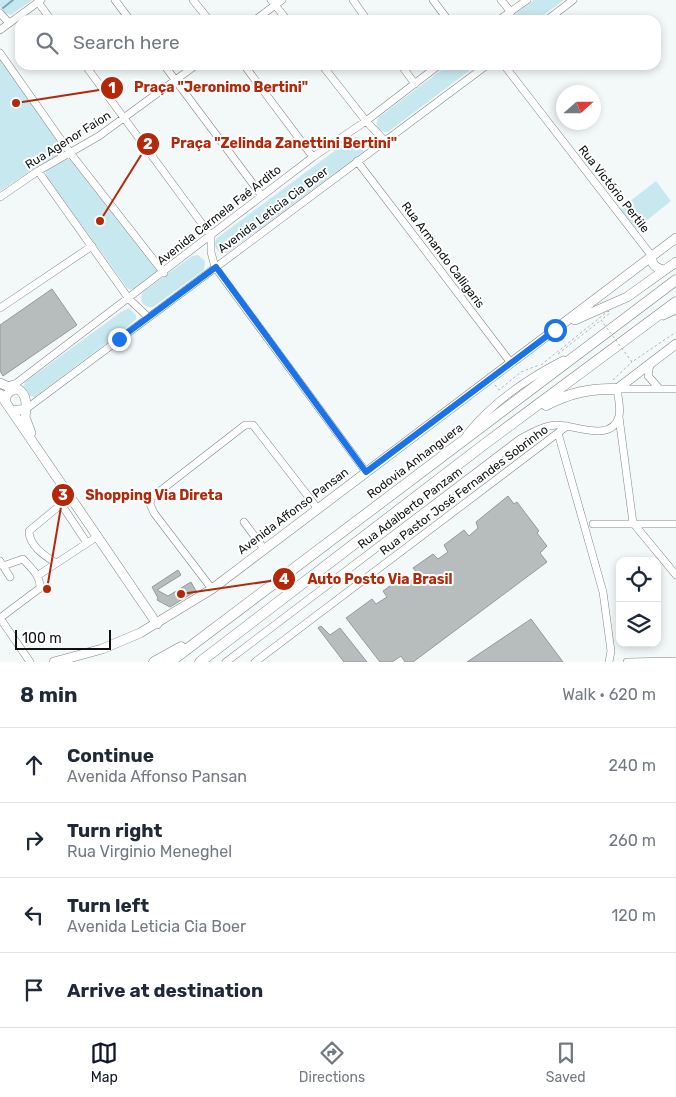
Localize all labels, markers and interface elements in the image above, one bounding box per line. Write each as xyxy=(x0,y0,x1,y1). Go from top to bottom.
search box xyxy=(15,15,661,70)
icon: search xyxy=(33,29,61,57)
text: Search here xyxy=(73,31,180,54)
callout: Praça "Jeronimo Bertini" xyxy=(99,73,318,102)
text: 1 xyxy=(108,79,116,97)
text: Praça "Jeronimo Bertini" xyxy=(134,79,308,96)
north arrow xyxy=(556,85,601,130)
street label: Rua Agenor Faion xyxy=(23,108,113,172)
callout: Praça "Zelinda Zanettini Bertini" xyxy=(135,129,407,158)
text: 2 xyxy=(143,135,153,153)
text: Praça "Zelinda Zanettini Bertini" xyxy=(171,135,397,152)
street label: Rua Victório Pertile xyxy=(576,143,653,236)
street label: Avenida Carmela Faé Ardito xyxy=(154,162,284,268)
street label: Avenida Leticia Cia Boer xyxy=(215,164,331,256)
street label: Rua Armando Calligaris xyxy=(399,199,487,311)
route start xyxy=(544,319,567,342)
route end xyxy=(108,328,131,351)
street label: Rodovia Anhanguera xyxy=(364,421,466,501)
street label: Rua Pastor José Fernandes Sobrinho xyxy=(377,422,551,558)
street label: Rua Adalberto Panzam xyxy=(355,464,465,552)
street label: Avenida Affonso Pansan xyxy=(235,465,351,557)
callout: Shopping Via Direta xyxy=(50,480,233,509)
text: 3 xyxy=(58,486,68,504)
text: Shopping Via Direta xyxy=(85,487,223,504)
map controls xyxy=(616,557,661,647)
button: locate xyxy=(616,557,661,602)
callout: Auto Posto Via Brasil xyxy=(272,564,463,593)
text: 4 xyxy=(279,570,289,588)
text: Auto Posto Via Brasil xyxy=(307,571,453,588)
button: layers xyxy=(616,602,661,647)
scale bar xyxy=(15,627,111,650)
text: 100 m xyxy=(22,630,62,647)
text: 8 min xyxy=(20,682,77,707)
text: Walk · 620 m xyxy=(562,685,656,704)
text: Continue xyxy=(67,744,154,767)
icon: ahead xyxy=(20,751,48,779)
text: 240 m xyxy=(609,756,656,775)
text: Avenida Affonso Pansan xyxy=(67,767,247,786)
text: Turn right xyxy=(67,819,162,842)
icon: right xyxy=(20,826,48,854)
text: 260 m xyxy=(609,831,656,850)
text: Rua Virginio Meneghel xyxy=(67,842,232,861)
text: Turn left xyxy=(67,894,149,917)
icon: left xyxy=(20,901,48,929)
text: 120 m xyxy=(611,906,656,925)
text: Avenida Leticia Cia Boer xyxy=(67,917,246,936)
icon: arrive xyxy=(20,976,48,1004)
text: Arrive at destination xyxy=(67,979,263,1002)
tab: Map xyxy=(90,1039,118,1086)
tab: Directions xyxy=(299,1039,365,1086)
tab: Saved xyxy=(546,1039,586,1086)

